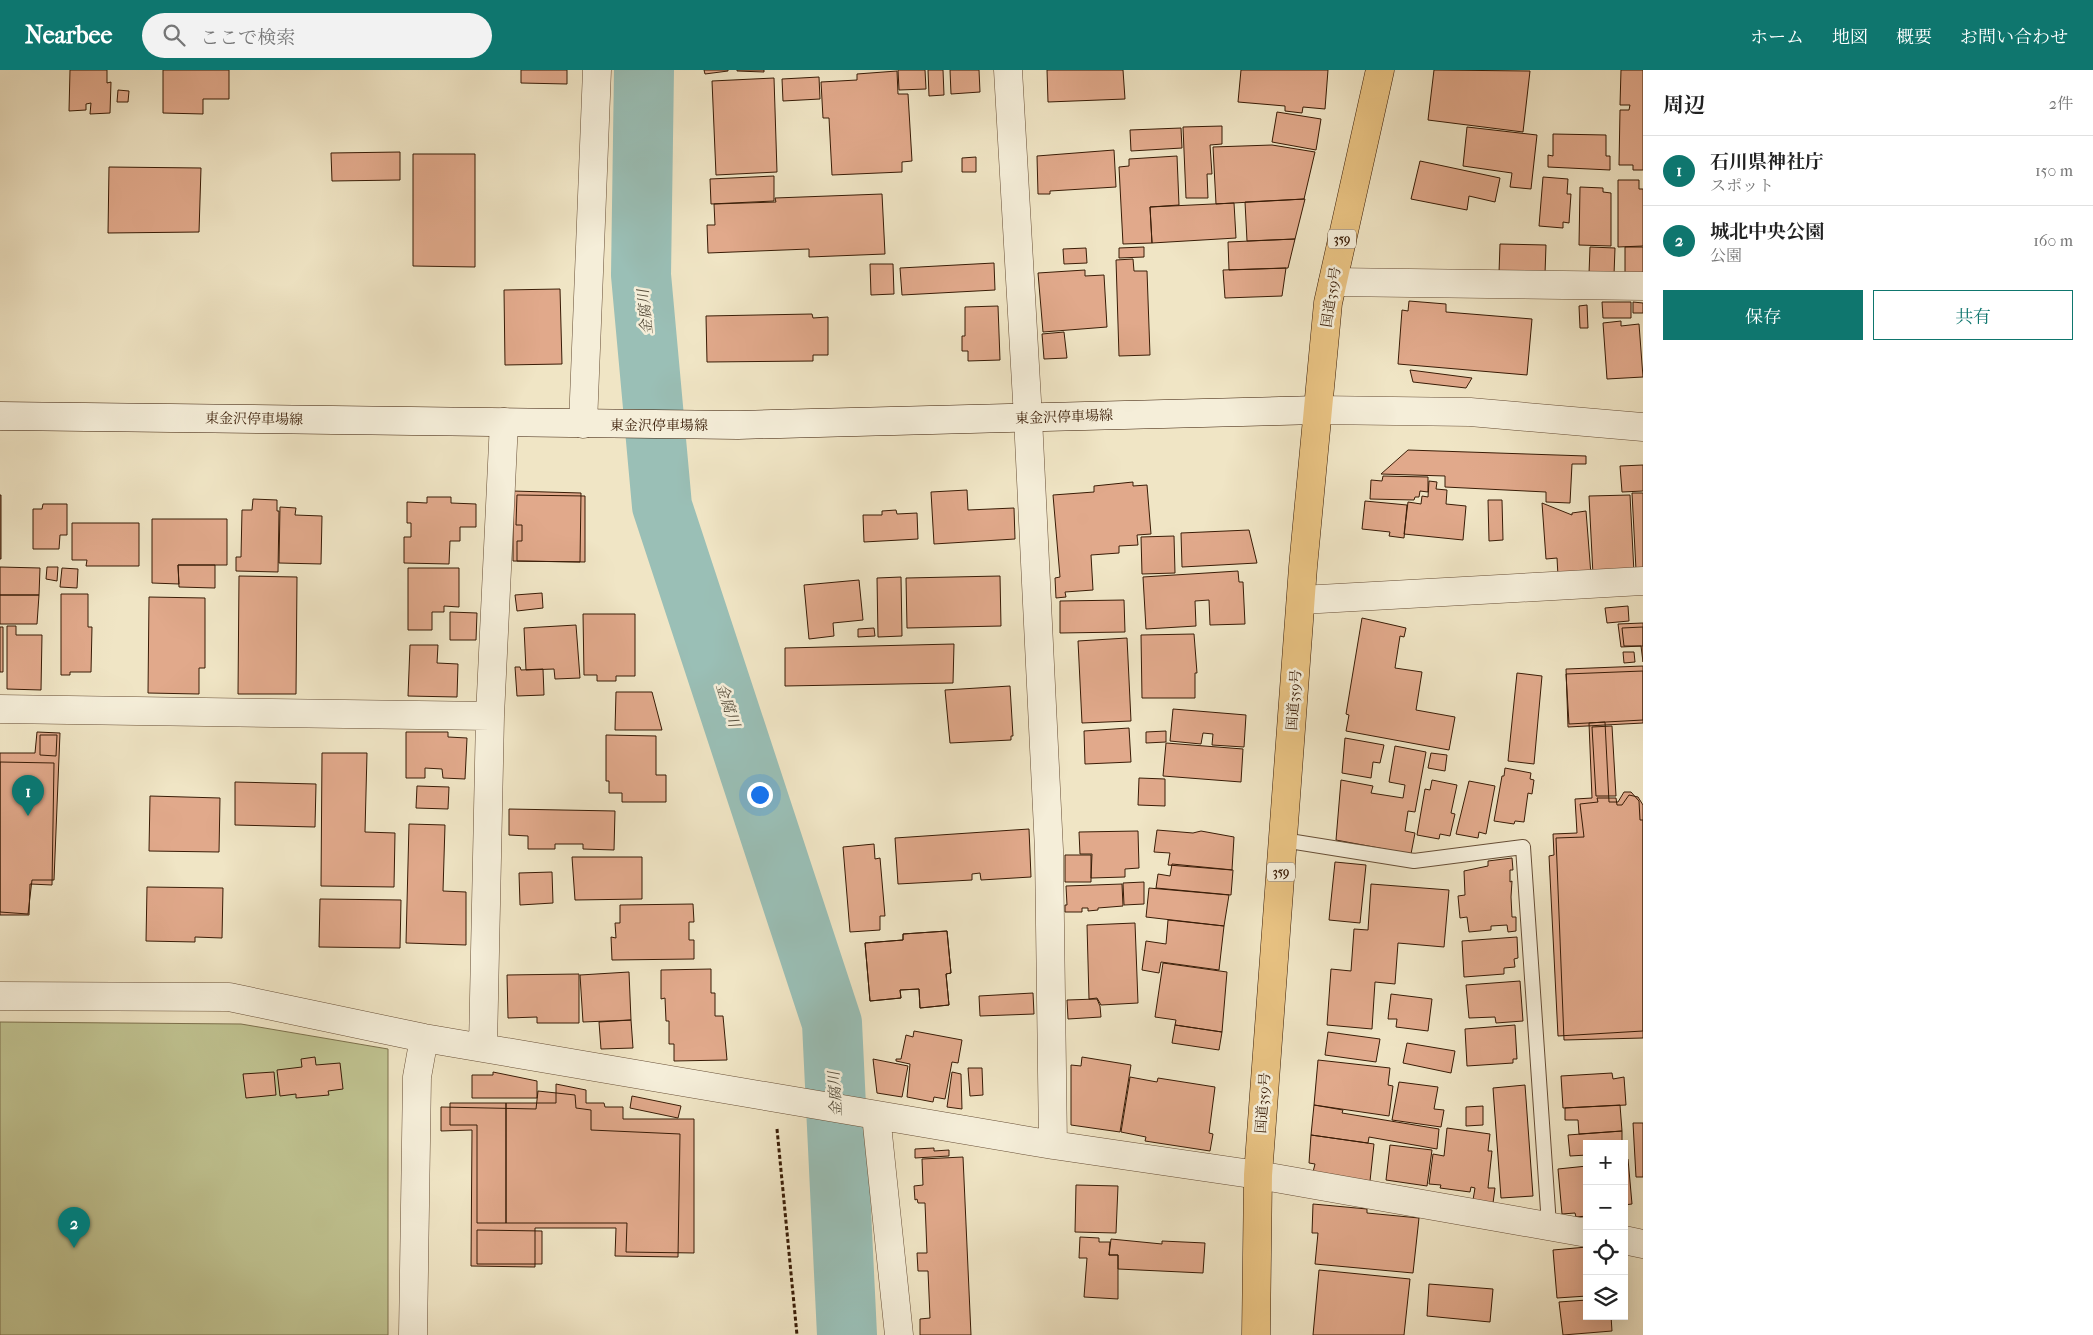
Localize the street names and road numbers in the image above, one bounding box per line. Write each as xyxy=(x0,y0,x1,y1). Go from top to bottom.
road number: 359 xyxy=(1328,230,1356,248)
street label: 国道359号 xyxy=(1318,265,1344,329)
street label: 東金沢停車場線 xyxy=(1015,407,1113,427)
street label: 東金沢停車場線 xyxy=(205,410,303,428)
street label: 東金沢停車場線 xyxy=(610,417,708,434)
street label: 国道359号 xyxy=(1283,669,1305,731)
road number: 359 xyxy=(1267,862,1295,882)
street label: 国道359号 xyxy=(1252,1072,1274,1134)

